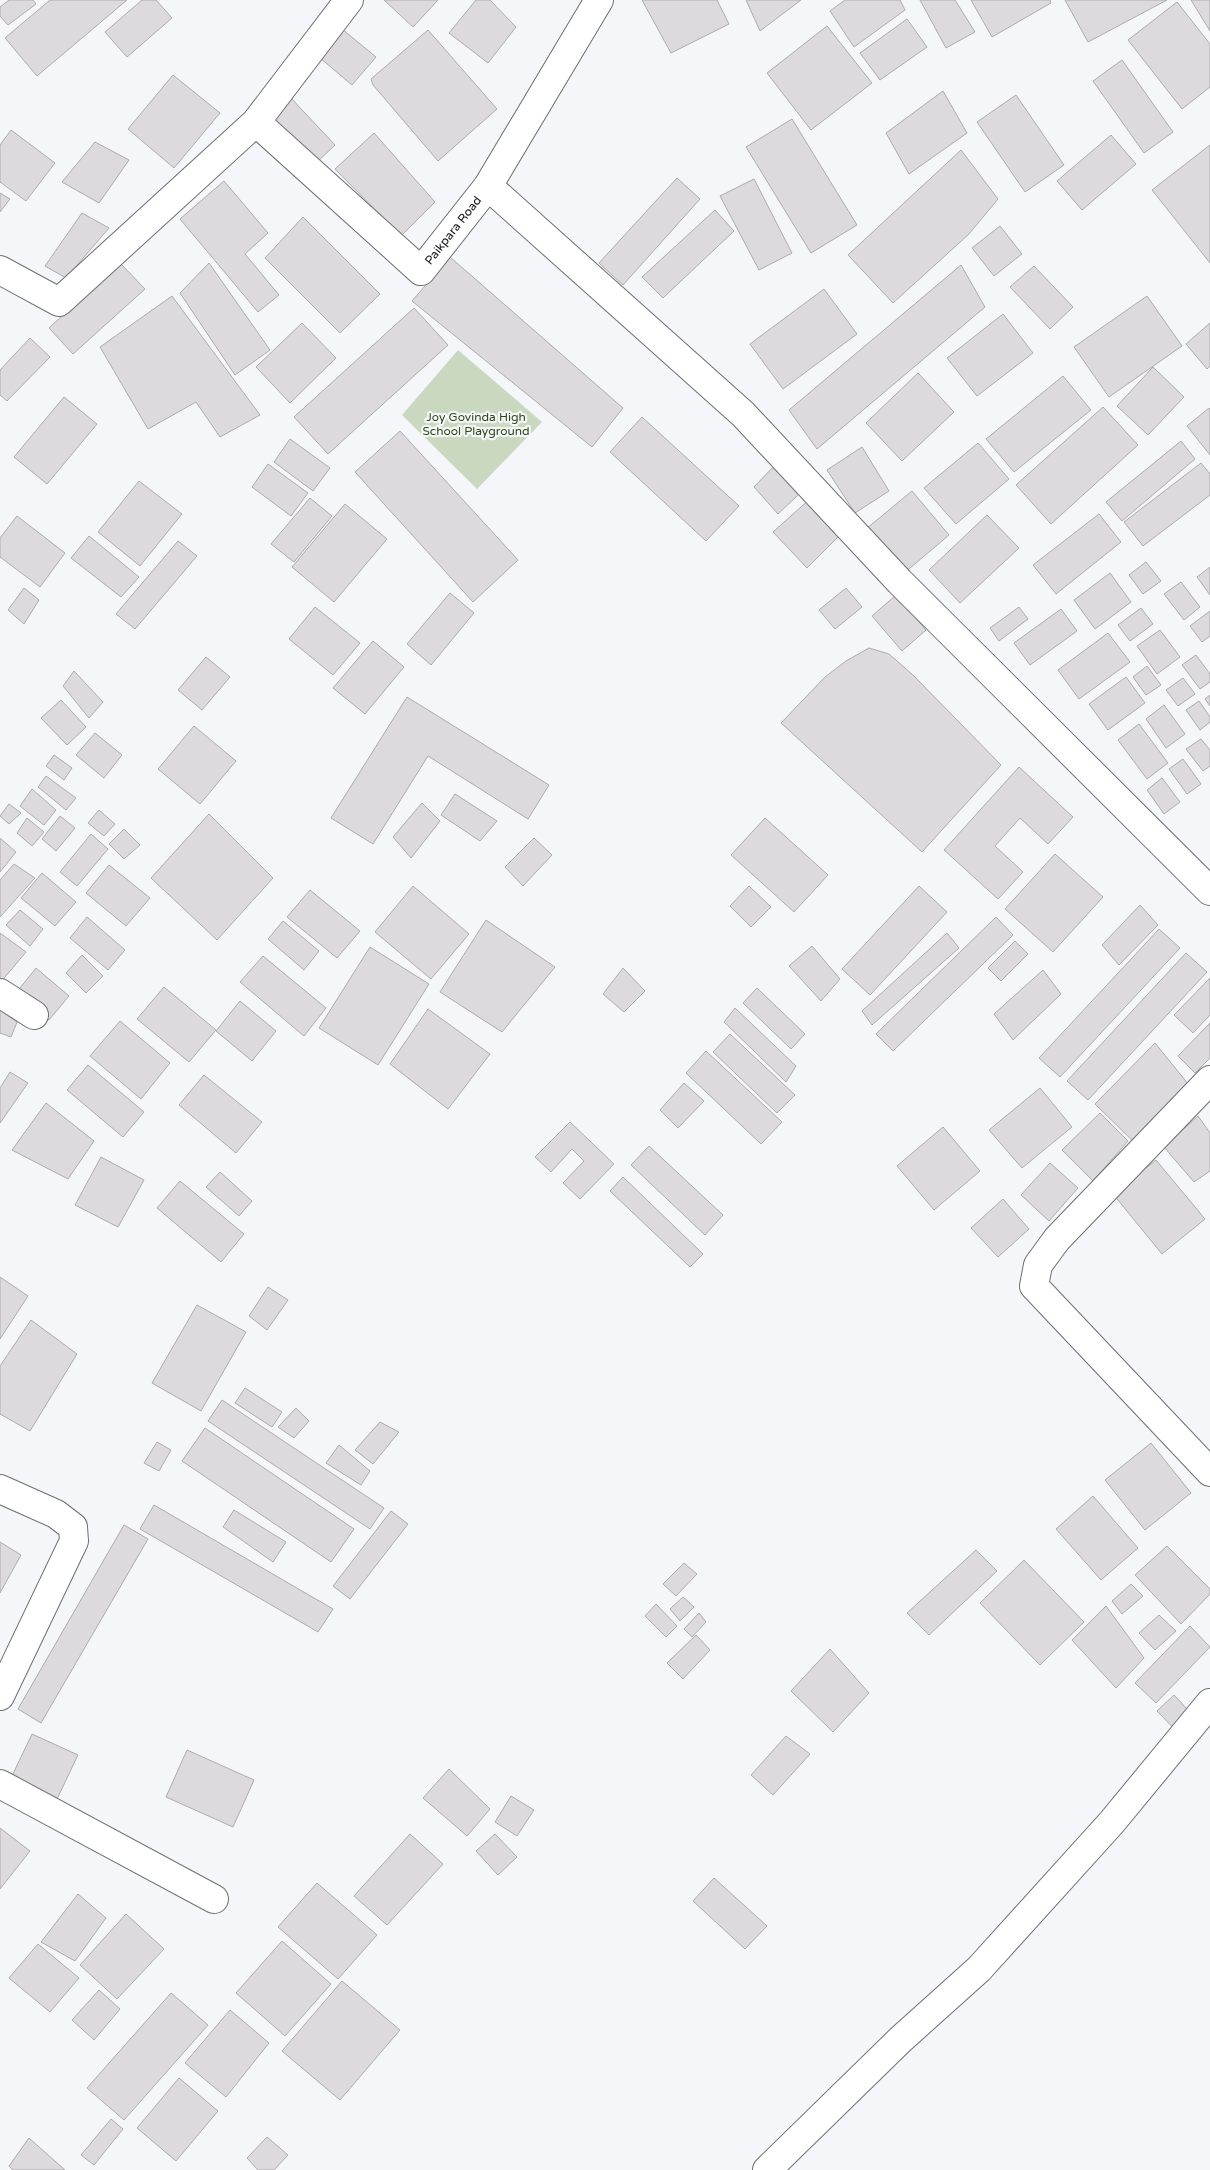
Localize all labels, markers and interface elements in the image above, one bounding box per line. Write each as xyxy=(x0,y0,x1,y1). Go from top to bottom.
street label: Paikpara Road xyxy=(422,193,484,267)
park label: Joy Govinda High School Playground xyxy=(422,410,530,438)

